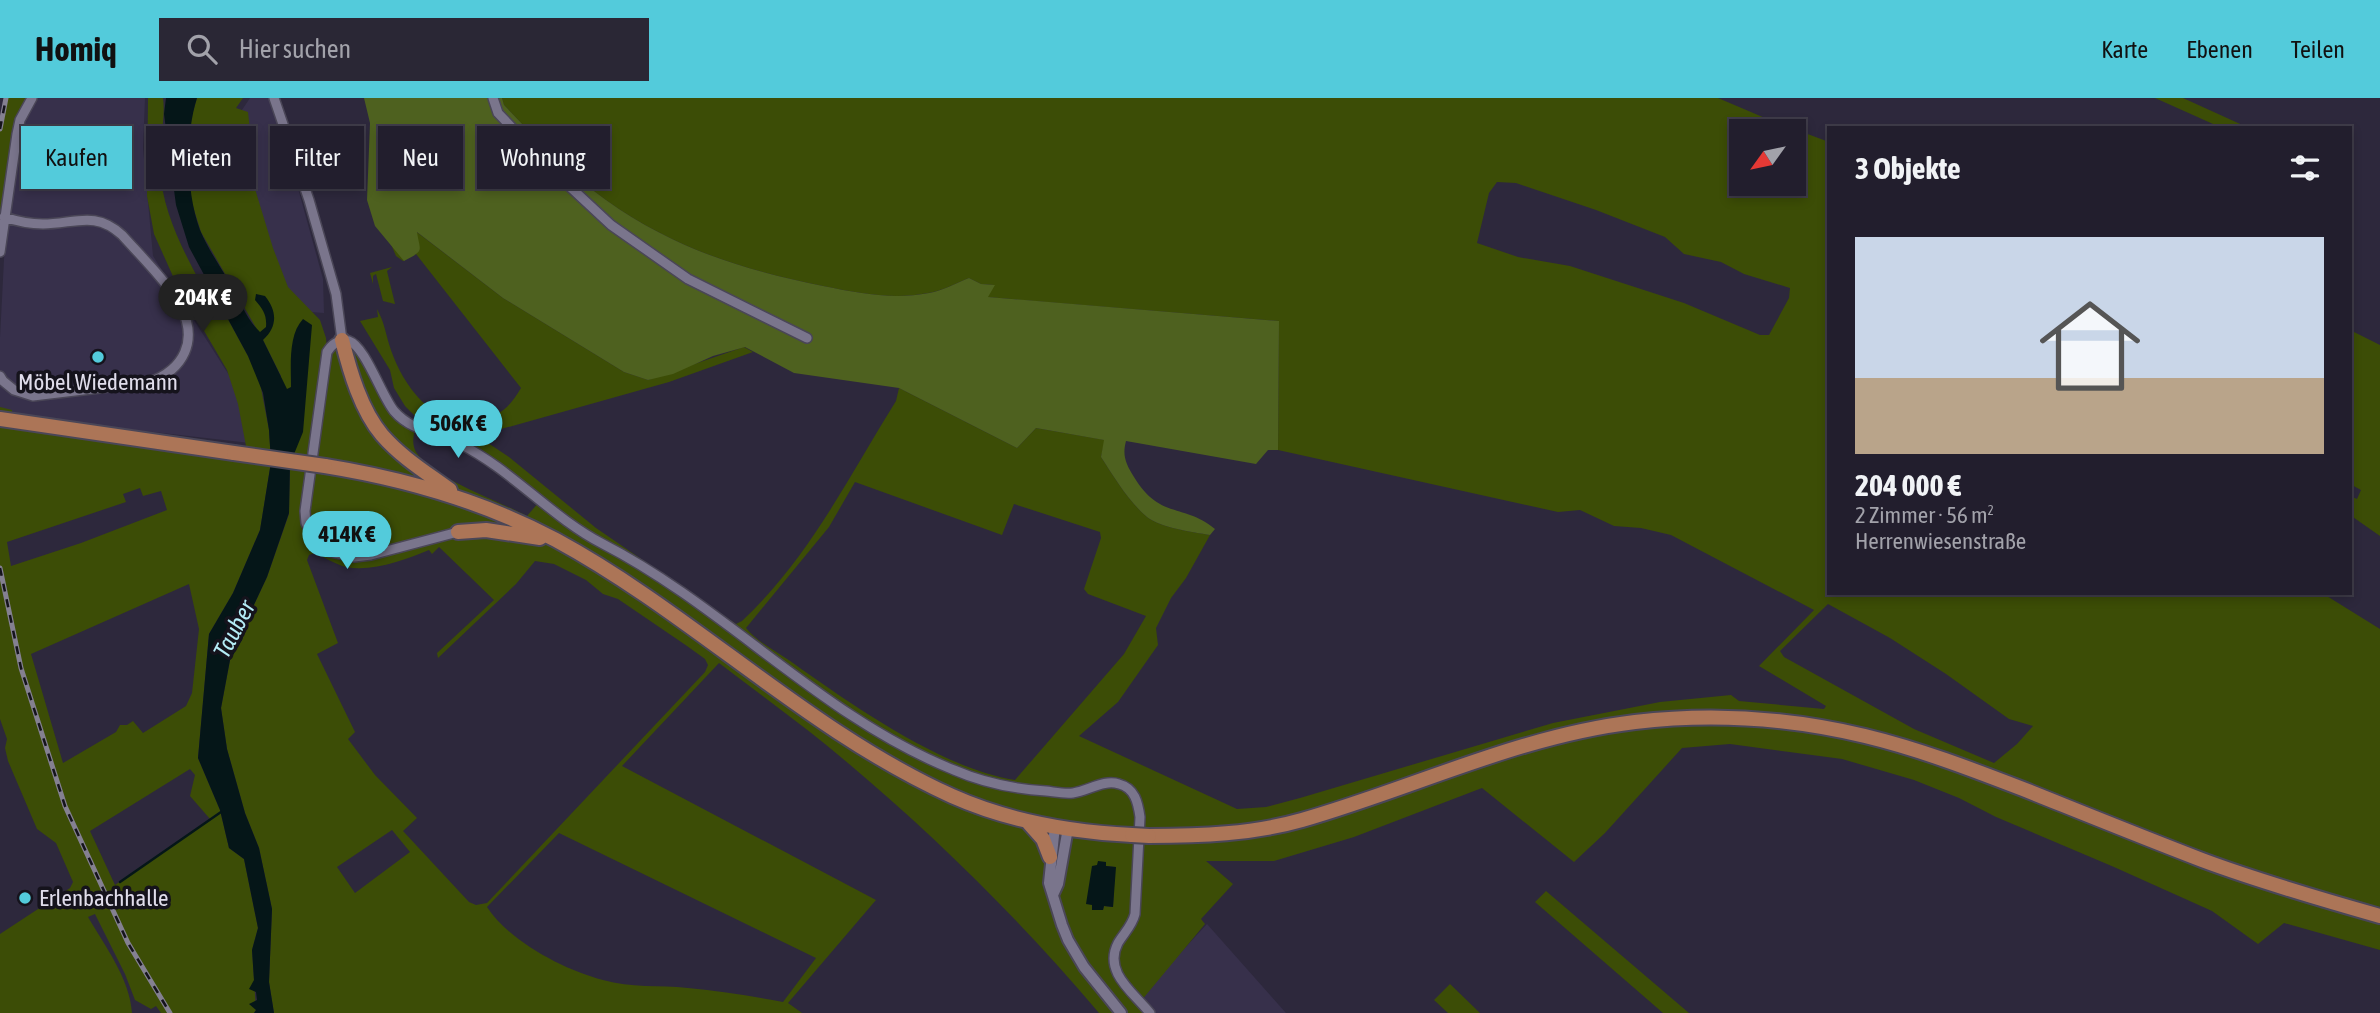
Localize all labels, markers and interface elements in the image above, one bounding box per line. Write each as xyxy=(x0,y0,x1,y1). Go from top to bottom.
search box xyxy=(159,18,649,81)
text: Homiq xyxy=(35,30,117,68)
icon: search xyxy=(183,30,221,68)
text: Hier suchen xyxy=(239,34,351,64)
text: Karte xyxy=(2101,36,2148,63)
text: Ebenen xyxy=(2186,36,2253,63)
text: Teilen xyxy=(2291,36,2345,63)
north arrow xyxy=(1729,119,1806,196)
map controls xyxy=(1729,119,1806,196)
chip: Kaufen xyxy=(21,126,132,189)
chip: Mieten xyxy=(146,126,256,189)
chip: Filter xyxy=(270,126,364,189)
chip: Neu xyxy=(378,126,463,189)
chip: Wohnung xyxy=(477,126,610,189)
icon: filters xyxy=(2286,149,2324,187)
text: 3 Objekte xyxy=(1855,151,1961,185)
pin: 204K € xyxy=(146,274,260,334)
icon: home xyxy=(2027,283,2153,409)
text: 204K € xyxy=(174,284,232,310)
marker: Möbel Wiedemann xyxy=(90,349,106,365)
place label: Möbel Wiedemann xyxy=(18,369,178,395)
pin: 506K € xyxy=(401,400,515,460)
text: 506K € xyxy=(429,410,487,436)
text: 204 000 € xyxy=(1855,468,1961,502)
text: 2 Zimmer · 56 m² xyxy=(1855,502,1994,528)
pin: 414K € xyxy=(290,512,404,571)
text: 414K € xyxy=(318,521,376,547)
text: Herrenwiesenstraße xyxy=(1855,528,2026,554)
water label: Tauber xyxy=(208,595,261,662)
place label: Erlenbachhalle xyxy=(39,885,169,911)
marker: Erlenbachhalle xyxy=(17,890,33,906)

